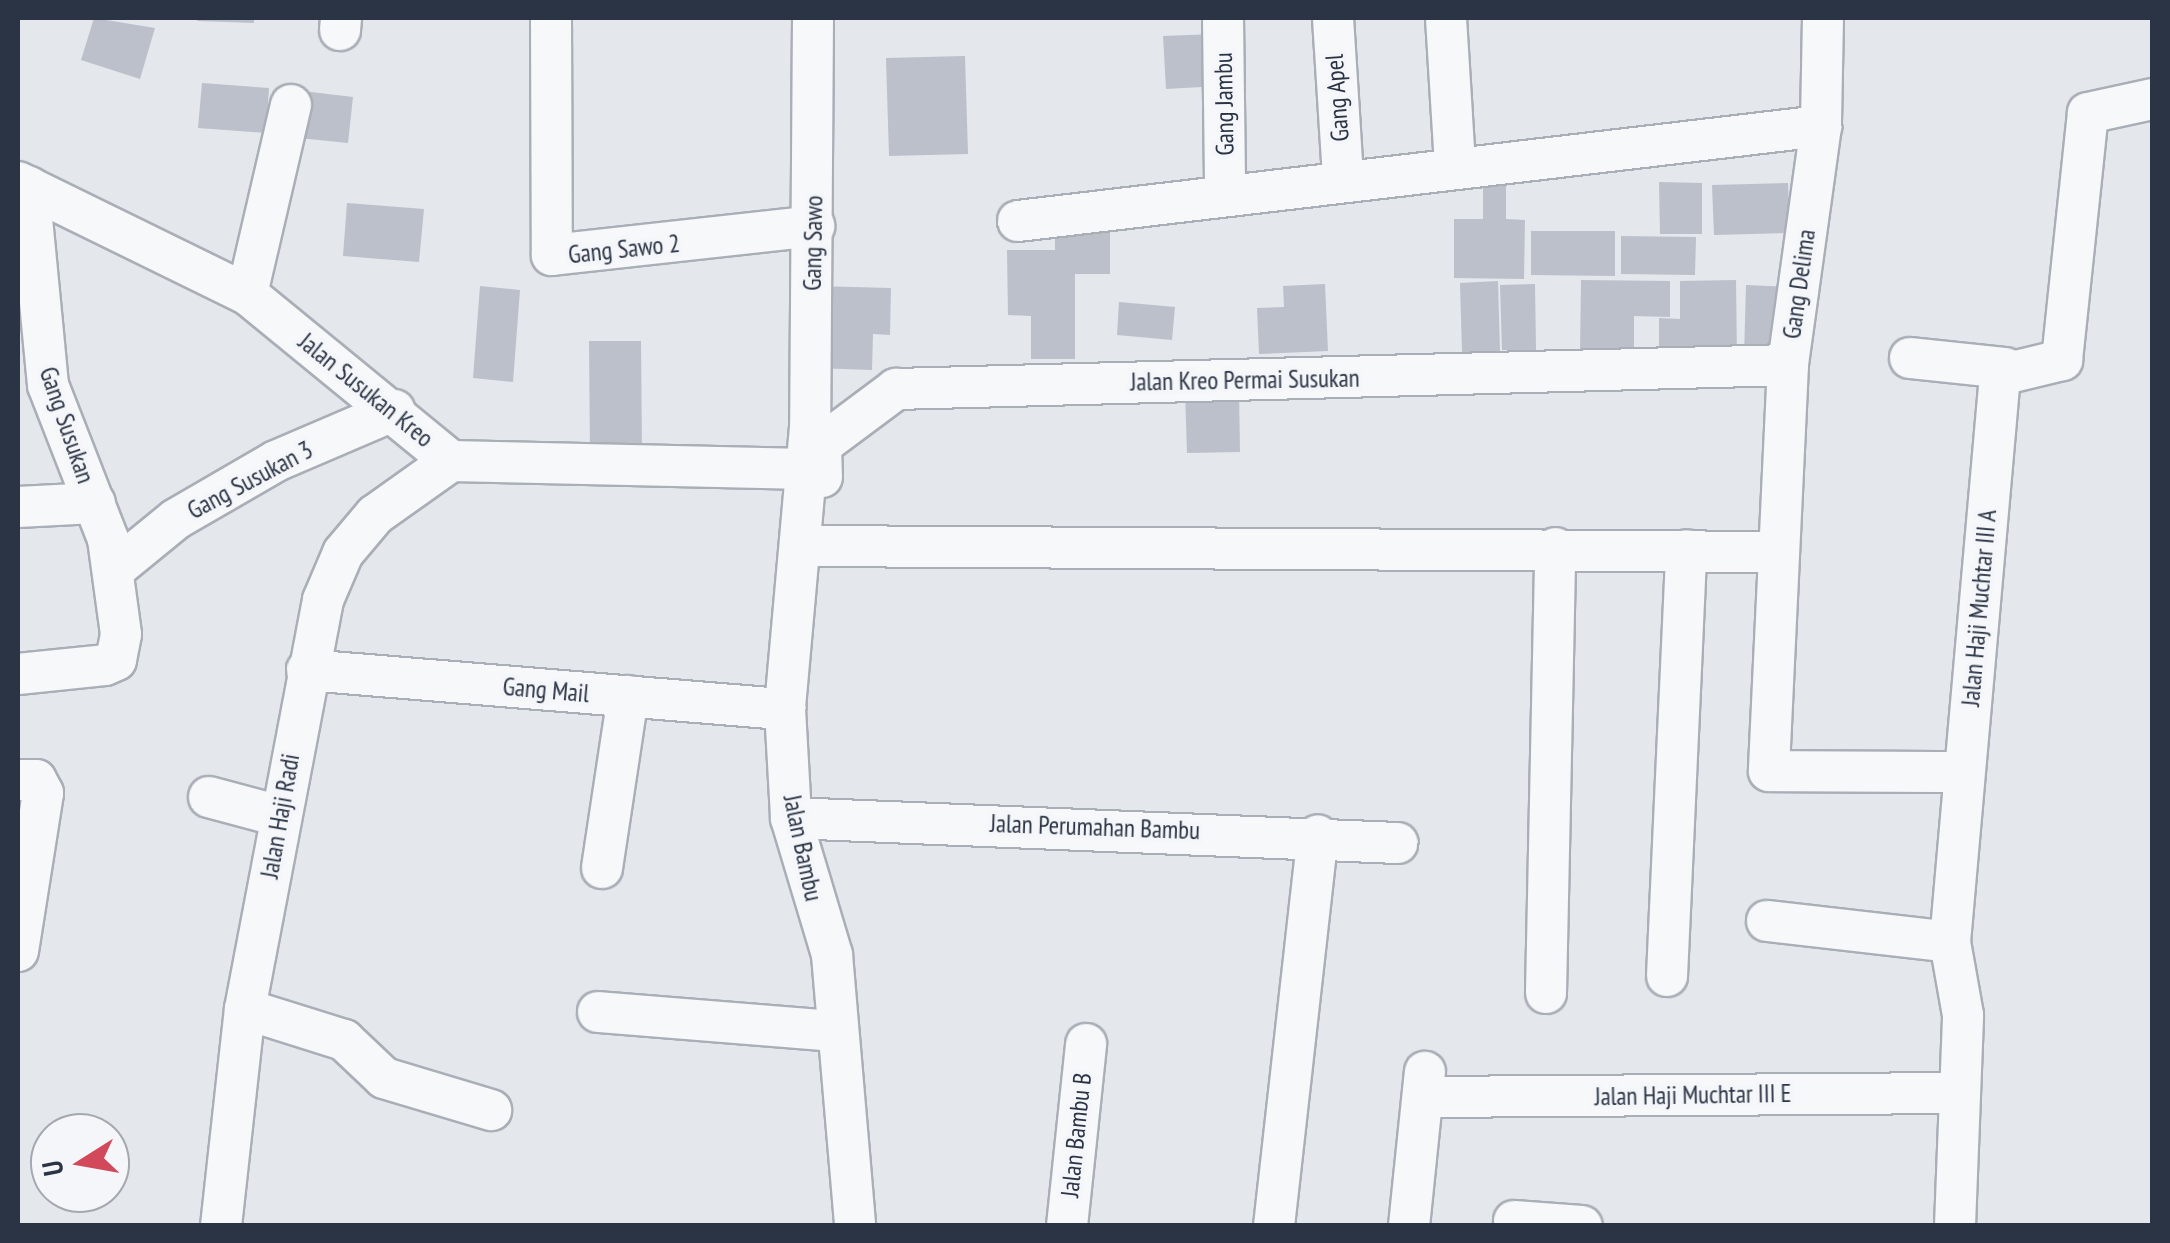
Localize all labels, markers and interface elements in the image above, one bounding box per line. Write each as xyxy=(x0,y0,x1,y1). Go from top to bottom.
street label: Gang Jambu xyxy=(1208,52,1240,156)
street label: Gang Apel xyxy=(1319,53,1355,143)
street label: Gang Sawo xyxy=(797,195,829,291)
street label: Gang Delima xyxy=(1776,227,1822,341)
street label: Gang Sawo 2 xyxy=(567,228,681,270)
street label: Jalan Susukan Kreo xyxy=(293,327,439,453)
street label: Gang Susukan xyxy=(33,363,101,487)
street label: Jalan Kreo Permai Susukan xyxy=(1130,363,1360,397)
street label: Gang Susukan 3 xyxy=(182,434,318,526)
street label: Jalan Haji Muchtar III A xyxy=(1955,508,2003,708)
street label: Gang Mail xyxy=(502,671,590,709)
street label: Jalan Haji Radi xyxy=(254,751,306,881)
street label: Jalan Bambu xyxy=(777,792,829,904)
street label: Jalan Perumahan Bambu xyxy=(990,808,1200,846)
street label: Jalan Bambu B xyxy=(1055,1071,1097,1199)
street label: Jalan Haji Muchtar III E xyxy=(1594,1078,1792,1112)
north arrow xyxy=(30,1113,130,1213)
text: U xyxy=(32,1158,72,1179)

